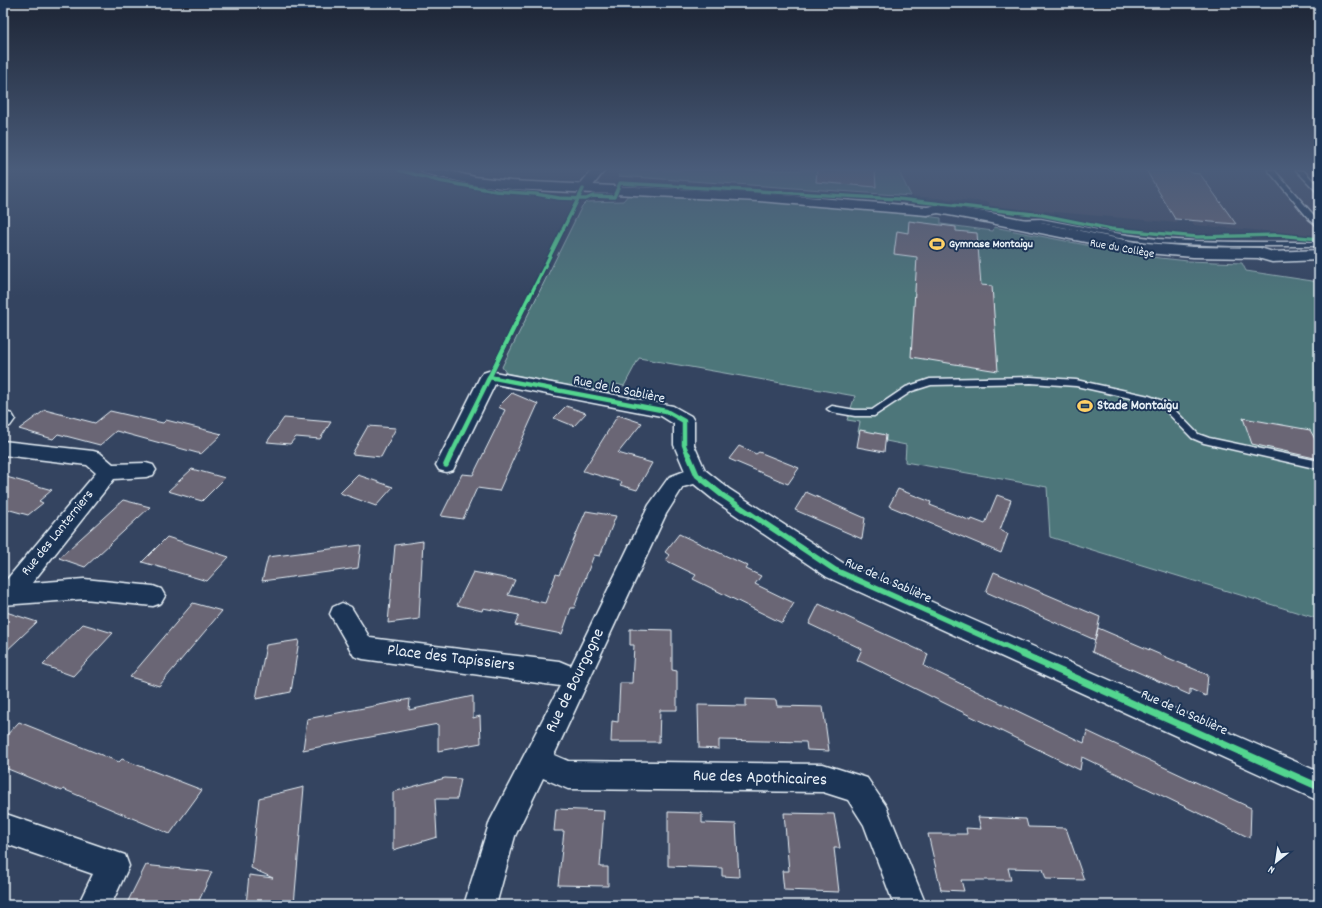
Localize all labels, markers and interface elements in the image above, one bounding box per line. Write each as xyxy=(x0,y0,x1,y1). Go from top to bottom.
sports icon: Gymnase Montaigu xyxy=(928,235,946,253)
street label: Rue du Collège xyxy=(1088,235,1156,263)
place label: Gymnase Montaigu xyxy=(949,236,1033,253)
street label: Rue de la Sablière xyxy=(571,371,667,409)
place label: Stade Montaigu xyxy=(1097,396,1178,416)
sports icon: Stade Montaigu xyxy=(1076,397,1094,415)
street label: Rue des Lanterniers xyxy=(17,486,99,580)
street label: Rue de la Sablière xyxy=(841,553,935,609)
street label: Rue de Bourgogne xyxy=(540,625,612,737)
street label: Place des Tapissiers xyxy=(386,639,516,679)
street label: Rue de la Sablière xyxy=(1137,685,1231,741)
street label: Rue des Apothicaires xyxy=(693,765,827,793)
north arrow xyxy=(1256,842,1296,882)
text: N xyxy=(1265,860,1278,877)

